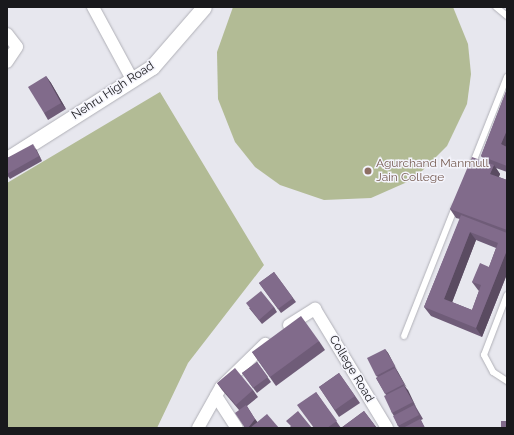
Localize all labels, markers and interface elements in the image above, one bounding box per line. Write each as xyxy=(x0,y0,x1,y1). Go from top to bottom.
street label: Nehru High Road xyxy=(69,59,157,123)
place label: Agurchand Manmull Jain College xyxy=(376,157,489,185)
marker: Agurchand Manmull Jain College xyxy=(363,166,373,176)
street label: College Road xyxy=(325,333,377,405)

